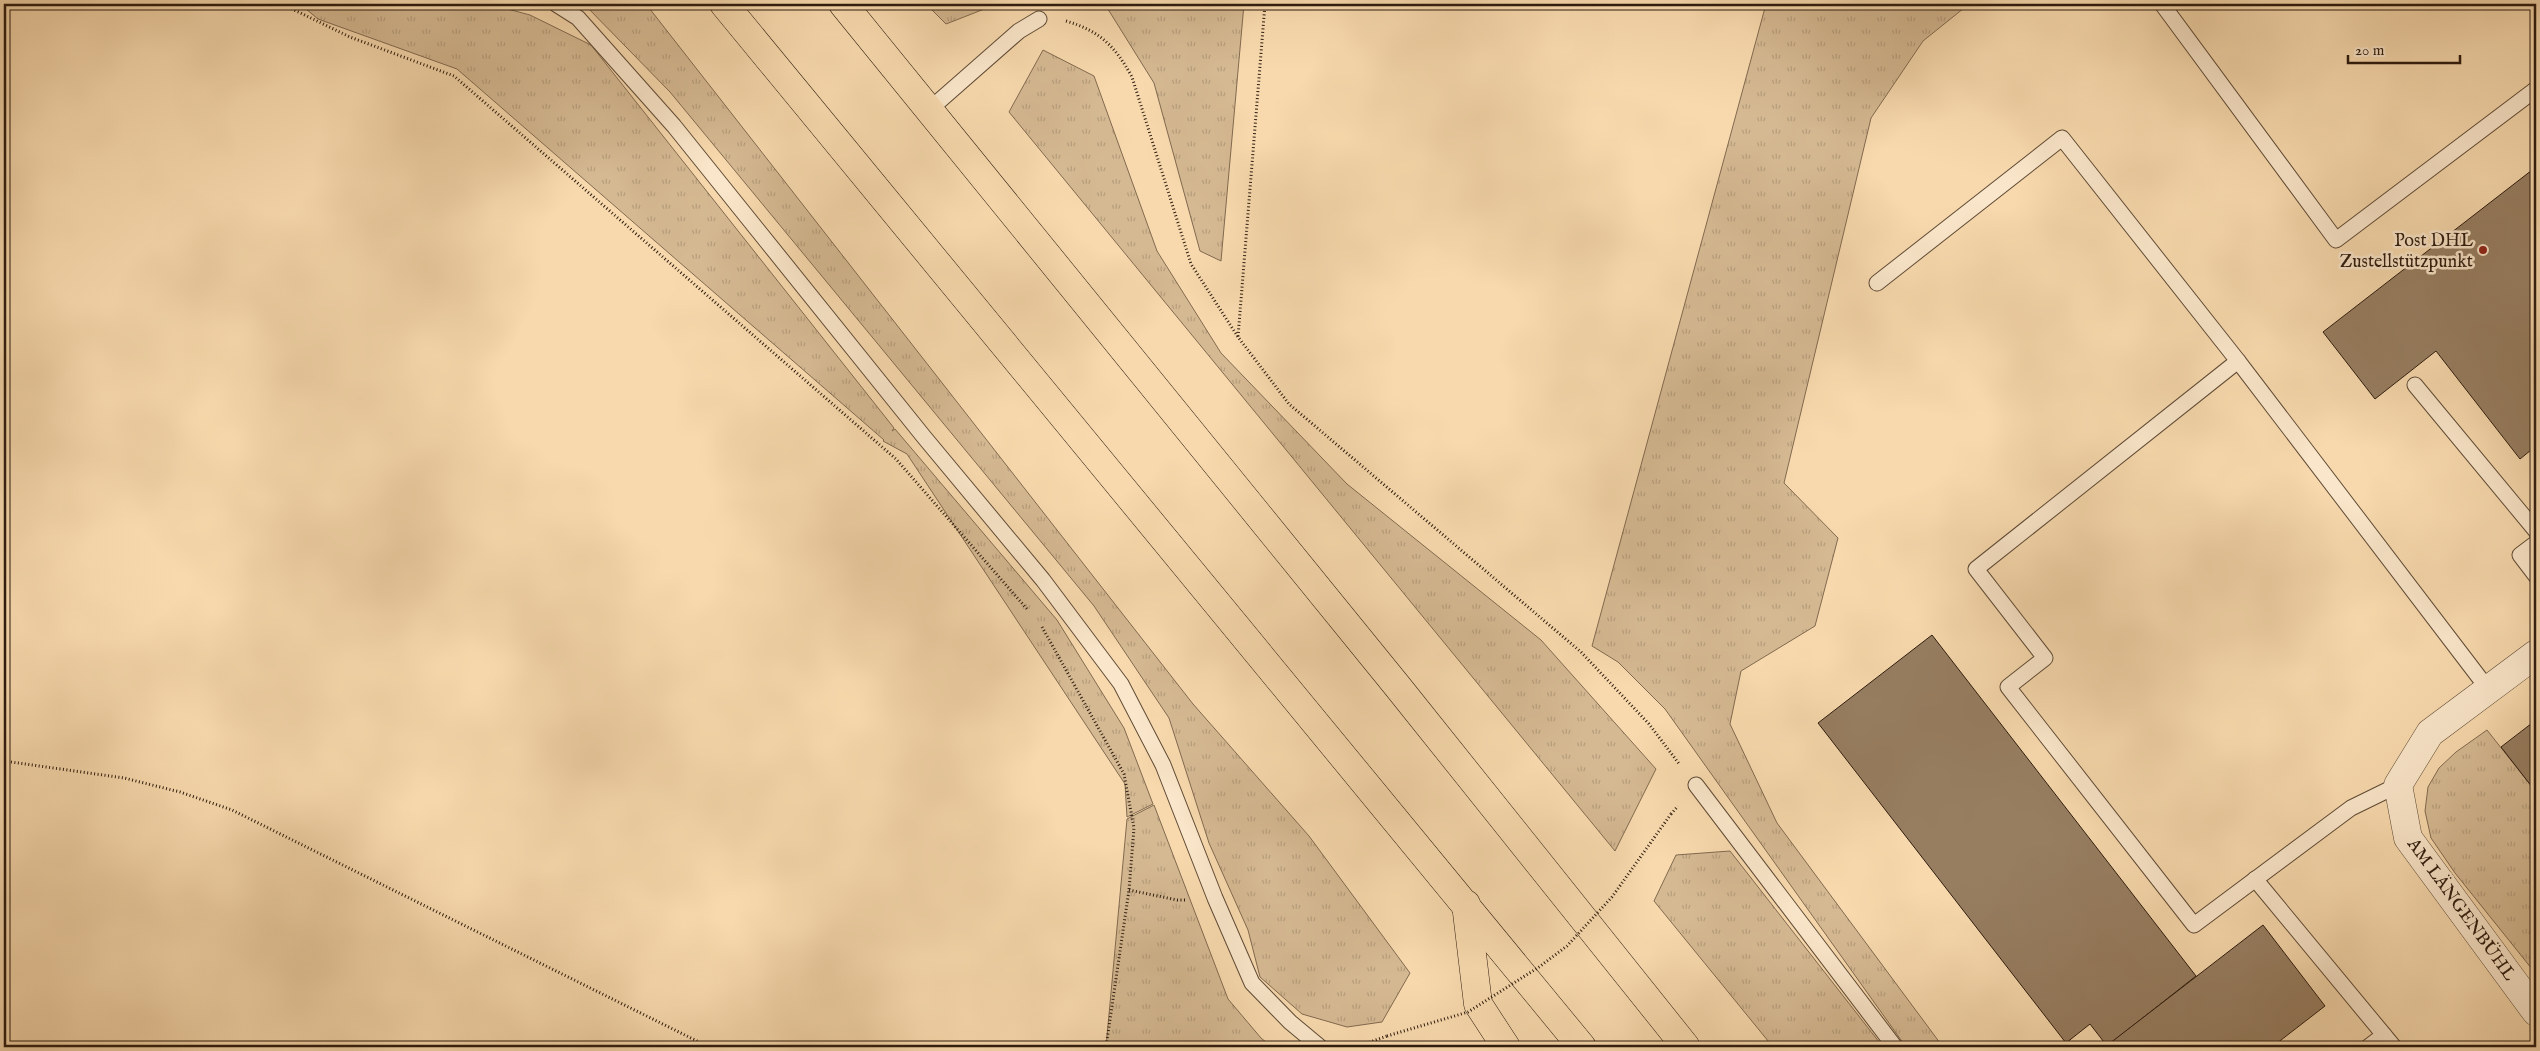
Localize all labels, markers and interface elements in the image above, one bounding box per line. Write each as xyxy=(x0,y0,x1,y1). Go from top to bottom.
scale bar xyxy=(2348,32,2460,64)
text: 20 m xyxy=(2355,41,2385,60)
place label: Post DHL Zustellstützpunkt xyxy=(2340,230,2473,274)
marker: Post DHL Zustellstützpunkt xyxy=(2477,244,2489,256)
street label: AM LÄNGENBÜHL xyxy=(2401,833,2521,986)

